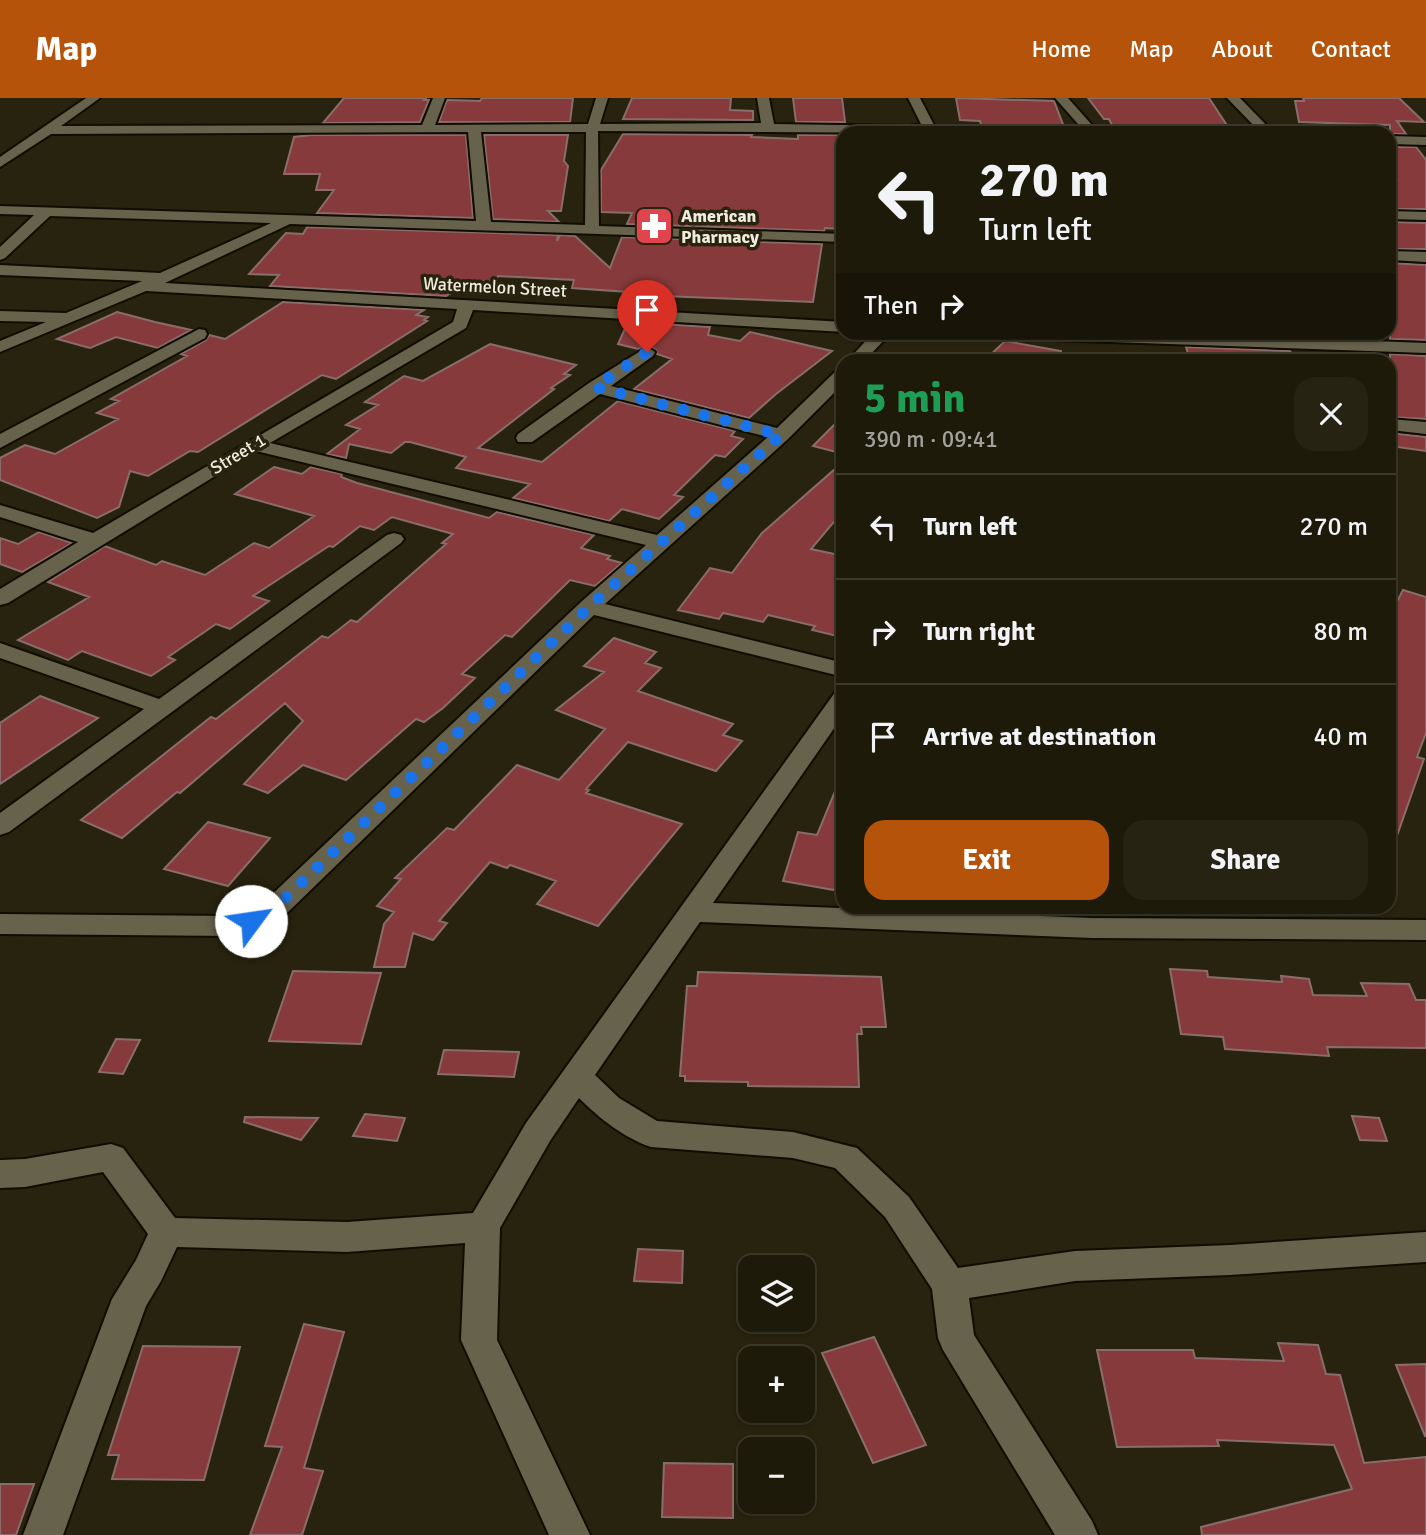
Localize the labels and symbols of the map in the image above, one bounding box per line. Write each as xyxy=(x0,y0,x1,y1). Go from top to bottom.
pharmacy icon: American Pharmacy xyxy=(633,205,675,247)
place label: American Pharmacy xyxy=(681,205,759,248)
street label: Watermelon Street xyxy=(423,272,567,302)
pin xyxy=(617,280,677,352)
street label: Street 1 xyxy=(206,429,270,479)
position arrow xyxy=(214,884,288,958)

